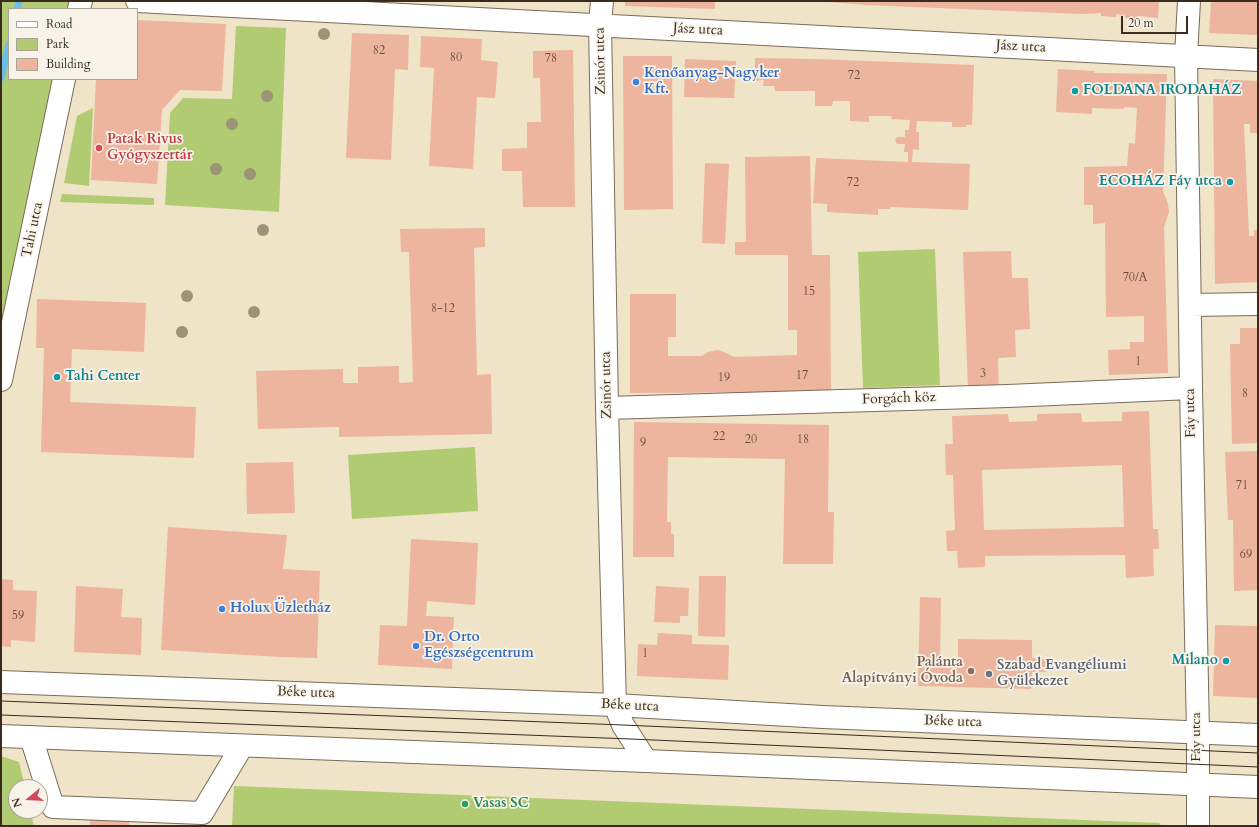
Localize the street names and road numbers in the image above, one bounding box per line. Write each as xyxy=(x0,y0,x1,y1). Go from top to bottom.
street label: Jász utca xyxy=(673,20,723,40)
street label: Zsinór utca xyxy=(592,27,610,95)
street label: Jász utca xyxy=(996,37,1046,57)
street label: Tahi utca xyxy=(19,201,47,259)
street label: Zsinór utca xyxy=(598,351,616,419)
street label: Fáy utca xyxy=(1182,388,1200,438)
street label: Forgách köz xyxy=(862,389,936,409)
street label: Béke utca xyxy=(277,684,335,702)
street label: Béke utca xyxy=(601,696,659,716)
street label: Fáy utca xyxy=(1189,712,1205,762)
street label: Béke utca xyxy=(924,713,982,731)

